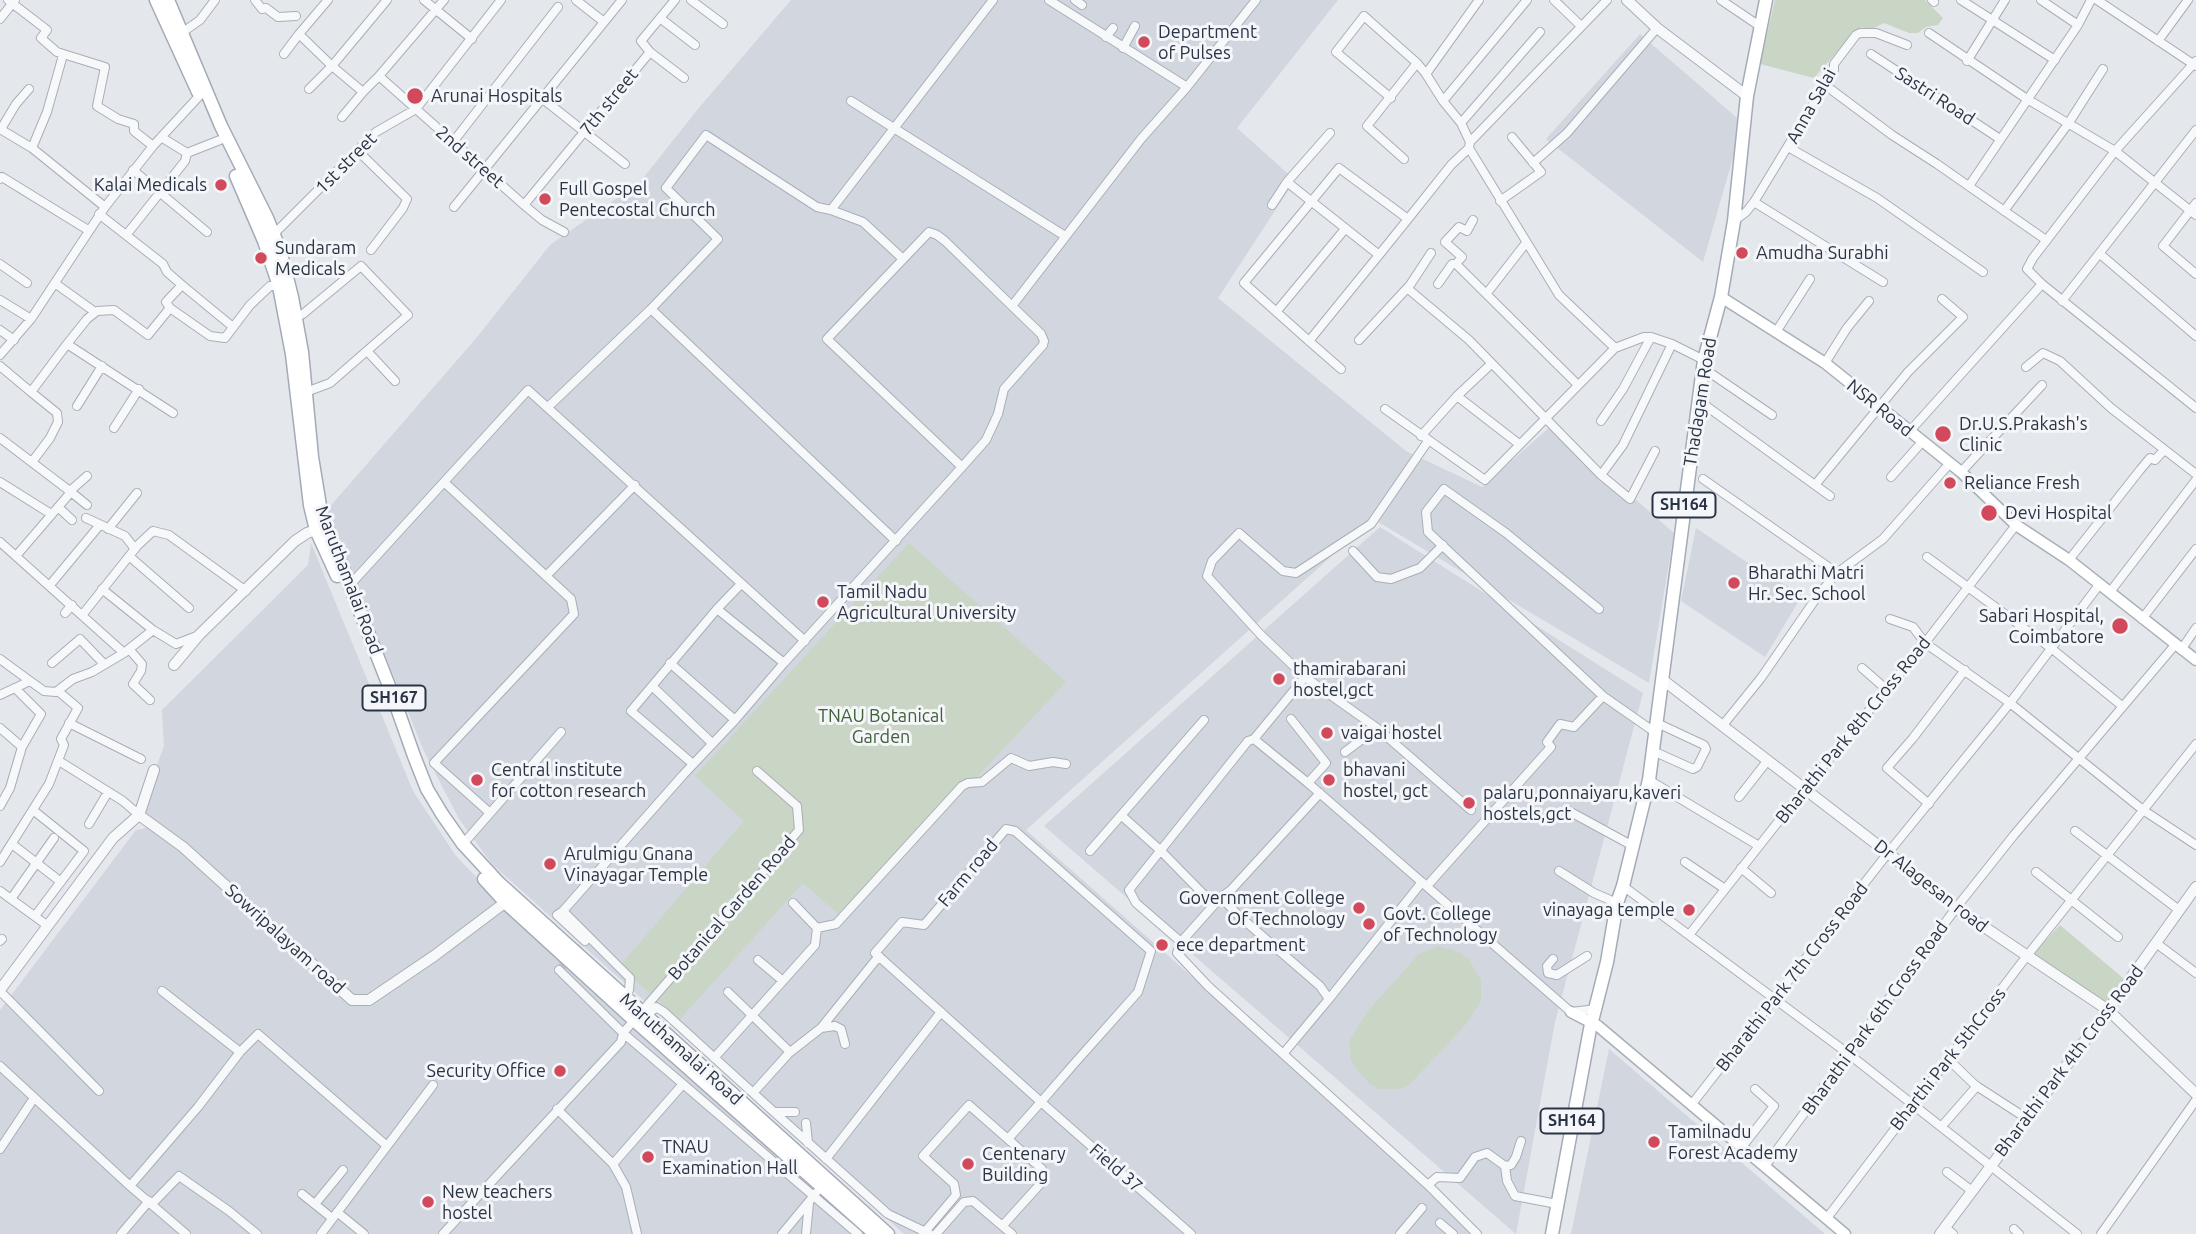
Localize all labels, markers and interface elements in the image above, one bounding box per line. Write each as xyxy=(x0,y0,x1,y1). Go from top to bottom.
place label: Department of Pulses xyxy=(1158,21,1257,64)
marker: Department of Pulses xyxy=(1136,34,1152,50)
street label: Sastri Road xyxy=(1891,62,1979,130)
street label: 7th street xyxy=(575,64,643,140)
street label: Anna Salai xyxy=(1782,65,1840,147)
place label: Arunai Hospitals xyxy=(431,85,562,107)
marker: Arunai Hospitals xyxy=(405,86,425,106)
street label: 2nd street xyxy=(431,121,509,193)
street label: 1st street xyxy=(311,128,381,198)
place label: Kalai Medicals xyxy=(94,174,207,196)
marker: Kalai Medicals xyxy=(213,177,229,193)
place label: Full Gospel Pentecostal Church xyxy=(559,178,715,220)
marker: Full Gospel Pentecostal Church xyxy=(537,191,553,207)
place label: Sundaram Medicals xyxy=(275,237,356,280)
place label: Amudha Surabhi xyxy=(1756,242,1889,264)
marker: Amudha Surabhi xyxy=(1734,245,1750,261)
marker: Sundaram Medicals xyxy=(253,250,269,266)
street label: Thadagam Road xyxy=(1679,336,1721,468)
street label: NSR Road xyxy=(1842,375,1918,441)
place label: Dr.U.S.Prakash's Clinic xyxy=(1959,413,2088,456)
marker: Dr.U.S.Prakash's Clinic xyxy=(1933,424,1953,444)
place label: Reliance Fresh xyxy=(1964,472,2080,494)
marker: Reliance Fresh xyxy=(1942,475,1958,491)
road number: SH164 xyxy=(1652,492,1716,518)
place label: Devi Hospital xyxy=(2005,502,2112,524)
street label: Maruthamalai Road xyxy=(311,503,387,657)
marker: Devi Hospital xyxy=(1979,503,1999,523)
place label: Bharathi Matri Hr. Sec. School xyxy=(1748,562,1865,604)
marker: Bharathi Matri Hr. Sec. School xyxy=(1726,575,1742,591)
place label: Tamil Nadu Agricultural University xyxy=(837,581,1016,624)
marker: Tamil Nadu Agricultural University xyxy=(815,594,831,610)
place label: Sabari Hospital, Coimbatore xyxy=(1979,605,2104,648)
marker: Sabari Hospital, Coimbatore xyxy=(2110,616,2130,636)
street label: Bharathi Park 8th Cross Road xyxy=(1771,632,1935,828)
place label: thamirabarani hostel,gct xyxy=(1293,658,1406,700)
marker: thamirabarani hostel,gct xyxy=(1271,671,1287,687)
road number: SH167 xyxy=(362,685,426,710)
park label: TNAU Botanical Garden xyxy=(818,705,944,748)
place label: vaigai hostel xyxy=(1341,722,1442,744)
marker: vaigai hostel xyxy=(1319,725,1335,741)
place label: Central institute for cotton research xyxy=(491,759,646,802)
place label: bhavani hostel, gct xyxy=(1343,759,1428,802)
marker: Central institute for cotton research xyxy=(469,772,485,788)
marker: bhavani hostel, gct xyxy=(1321,772,1337,788)
place label: palaru,ponnaiyaru,kaveri hostels,gct xyxy=(1483,782,1681,824)
marker: palaru,ponnaiyaru,kaveri hostels,gct xyxy=(1461,795,1477,811)
street label: Botanical Garden Road xyxy=(664,832,800,984)
street label: Farm road xyxy=(933,835,1003,911)
street label: Dr Alagesan road xyxy=(1870,835,1992,937)
place label: Arulmigu Gnana Vinayagar Temple xyxy=(564,843,708,886)
marker: Arulmigu Gnana Vinayagar Temple xyxy=(542,856,558,872)
street label: Bharathi Park 7th Cross Road xyxy=(1711,878,1873,1076)
street label: Sowripalayam road xyxy=(221,880,349,998)
place label: Government College Of Technology xyxy=(1179,887,1345,930)
place label: vinayaga temple xyxy=(1543,899,1675,921)
marker: Government College Of Technology xyxy=(1351,900,1367,916)
marker: vinayaga temple xyxy=(1681,902,1697,918)
place label: Govt. College of Technology xyxy=(1383,903,1497,946)
marker: Govt. College of Technology xyxy=(1361,916,1377,932)
street label: Bharathi Park 6th Cross Road xyxy=(1797,917,1953,1119)
place label: ece department xyxy=(1176,934,1305,956)
marker: ece department xyxy=(1154,937,1170,953)
street label: Bharathi Park 4th Cross Road xyxy=(1990,961,2148,1161)
street label: Bharthi Park 5thCross xyxy=(1886,983,2010,1135)
street label: Maruthamalai Road xyxy=(615,988,747,1110)
place label: Security Office xyxy=(427,1060,546,1082)
marker: Security Office xyxy=(552,1063,568,1079)
road number: SH164 xyxy=(1540,1108,1604,1134)
place label: Tamilnadu Forest Academy xyxy=(1668,1121,1798,1164)
marker: Tamilnadu Forest Academy xyxy=(1646,1134,1662,1150)
place label: TNAU Examination Hall xyxy=(662,1136,798,1178)
street label: Field 37 xyxy=(1085,1139,1147,1197)
place label: Centenary Building xyxy=(982,1143,1066,1186)
marker: TNAU Examination Hall xyxy=(640,1149,656,1165)
marker: Centenary Building xyxy=(960,1156,976,1172)
place label: New teachers hostel xyxy=(442,1181,552,1224)
marker: New teachers hostel xyxy=(420,1194,436,1210)

